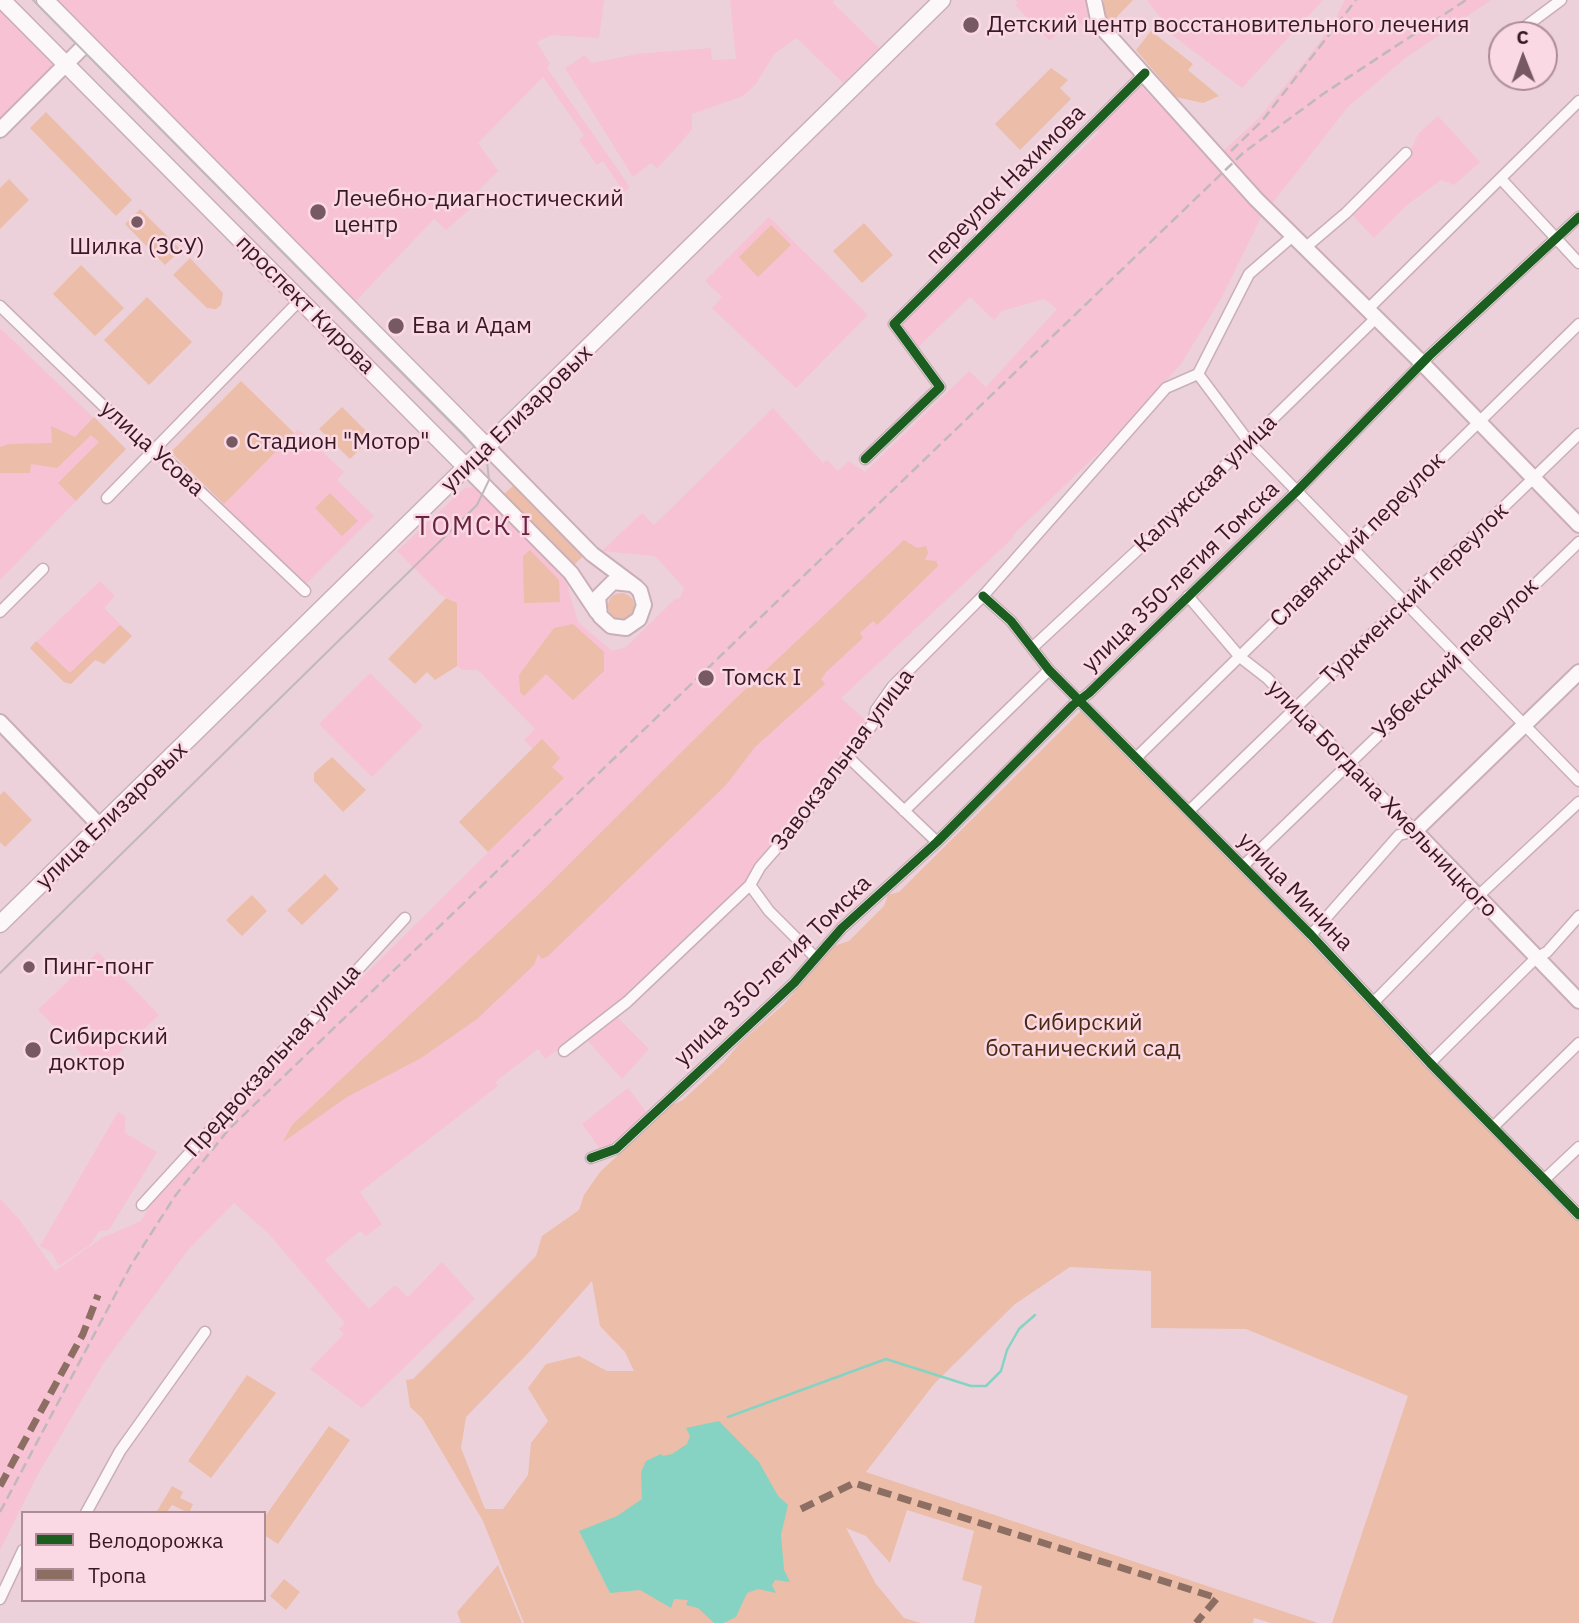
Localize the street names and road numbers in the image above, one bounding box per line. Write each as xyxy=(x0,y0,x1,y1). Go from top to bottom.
street label: переулок Нахимова xyxy=(920,99,1092,271)
street label: проспект Кирова xyxy=(230,230,380,380)
street label: улица Елизаровых xyxy=(435,340,599,498)
street label: улица Усова xyxy=(94,395,210,503)
street label: Калужская улица xyxy=(1129,409,1283,559)
street label: Славянский переулок xyxy=(1265,447,1451,633)
street label: улица 350-летия Томска xyxy=(1077,476,1285,678)
street label: Туркменский переулок xyxy=(1316,497,1514,691)
street label: Узбекский переулок xyxy=(1367,573,1545,745)
street label: Завокзальная улица xyxy=(766,664,920,856)
street label: улица Богдана Хмельницкого xyxy=(1261,675,1503,923)
street label: улица Елизаровых xyxy=(30,737,194,895)
street label: улица Минина xyxy=(1232,827,1358,957)
street label: улица 350-летия Томска xyxy=(669,870,877,1072)
street label: Предвокзальная улица xyxy=(179,959,367,1163)

